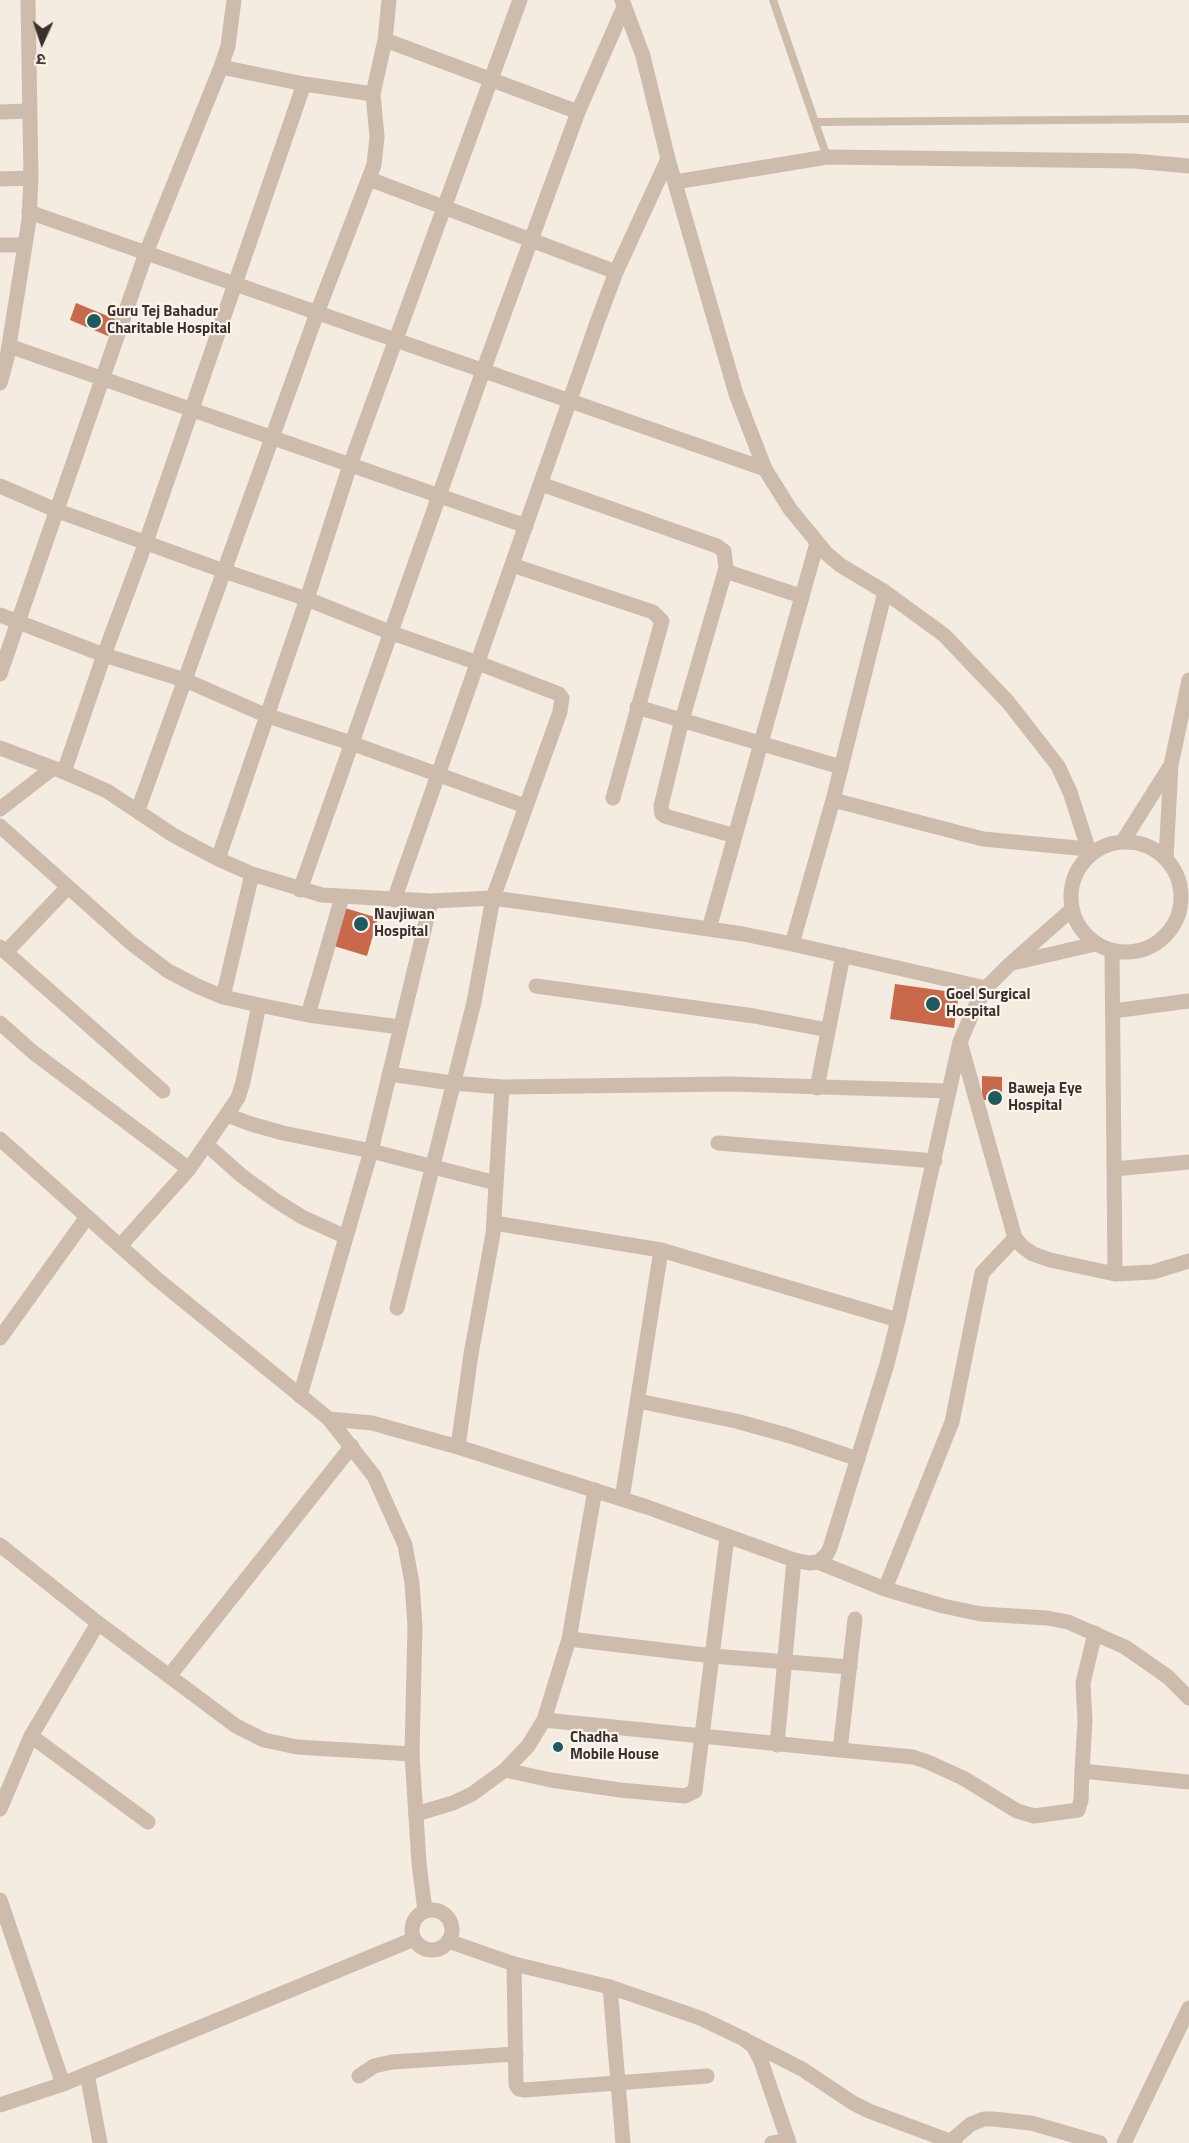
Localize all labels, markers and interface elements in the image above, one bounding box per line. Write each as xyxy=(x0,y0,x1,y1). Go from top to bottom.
north arrow xyxy=(12,12,72,72)
text: उ xyxy=(36,48,46,72)
place label: Guru Tej Bahadur Charitable Hospital xyxy=(107,303,231,338)
marker: Guru Tej Bahadur Charitable Hospital xyxy=(85,312,103,330)
place label: Navjiwan Hospital xyxy=(374,906,435,941)
marker: Navjiwan Hospital xyxy=(352,915,370,933)
place label: Goel Surgical Hospital xyxy=(946,986,1030,1021)
marker: Goel Surgical Hospital xyxy=(924,995,942,1013)
place label: Baweja Eye Hospital xyxy=(1008,1080,1082,1115)
marker: Baweja Eye Hospital xyxy=(986,1089,1004,1107)
place label: Chadha Mobile House xyxy=(570,1729,659,1764)
marker: Chadha Mobile House xyxy=(551,1740,565,1754)

